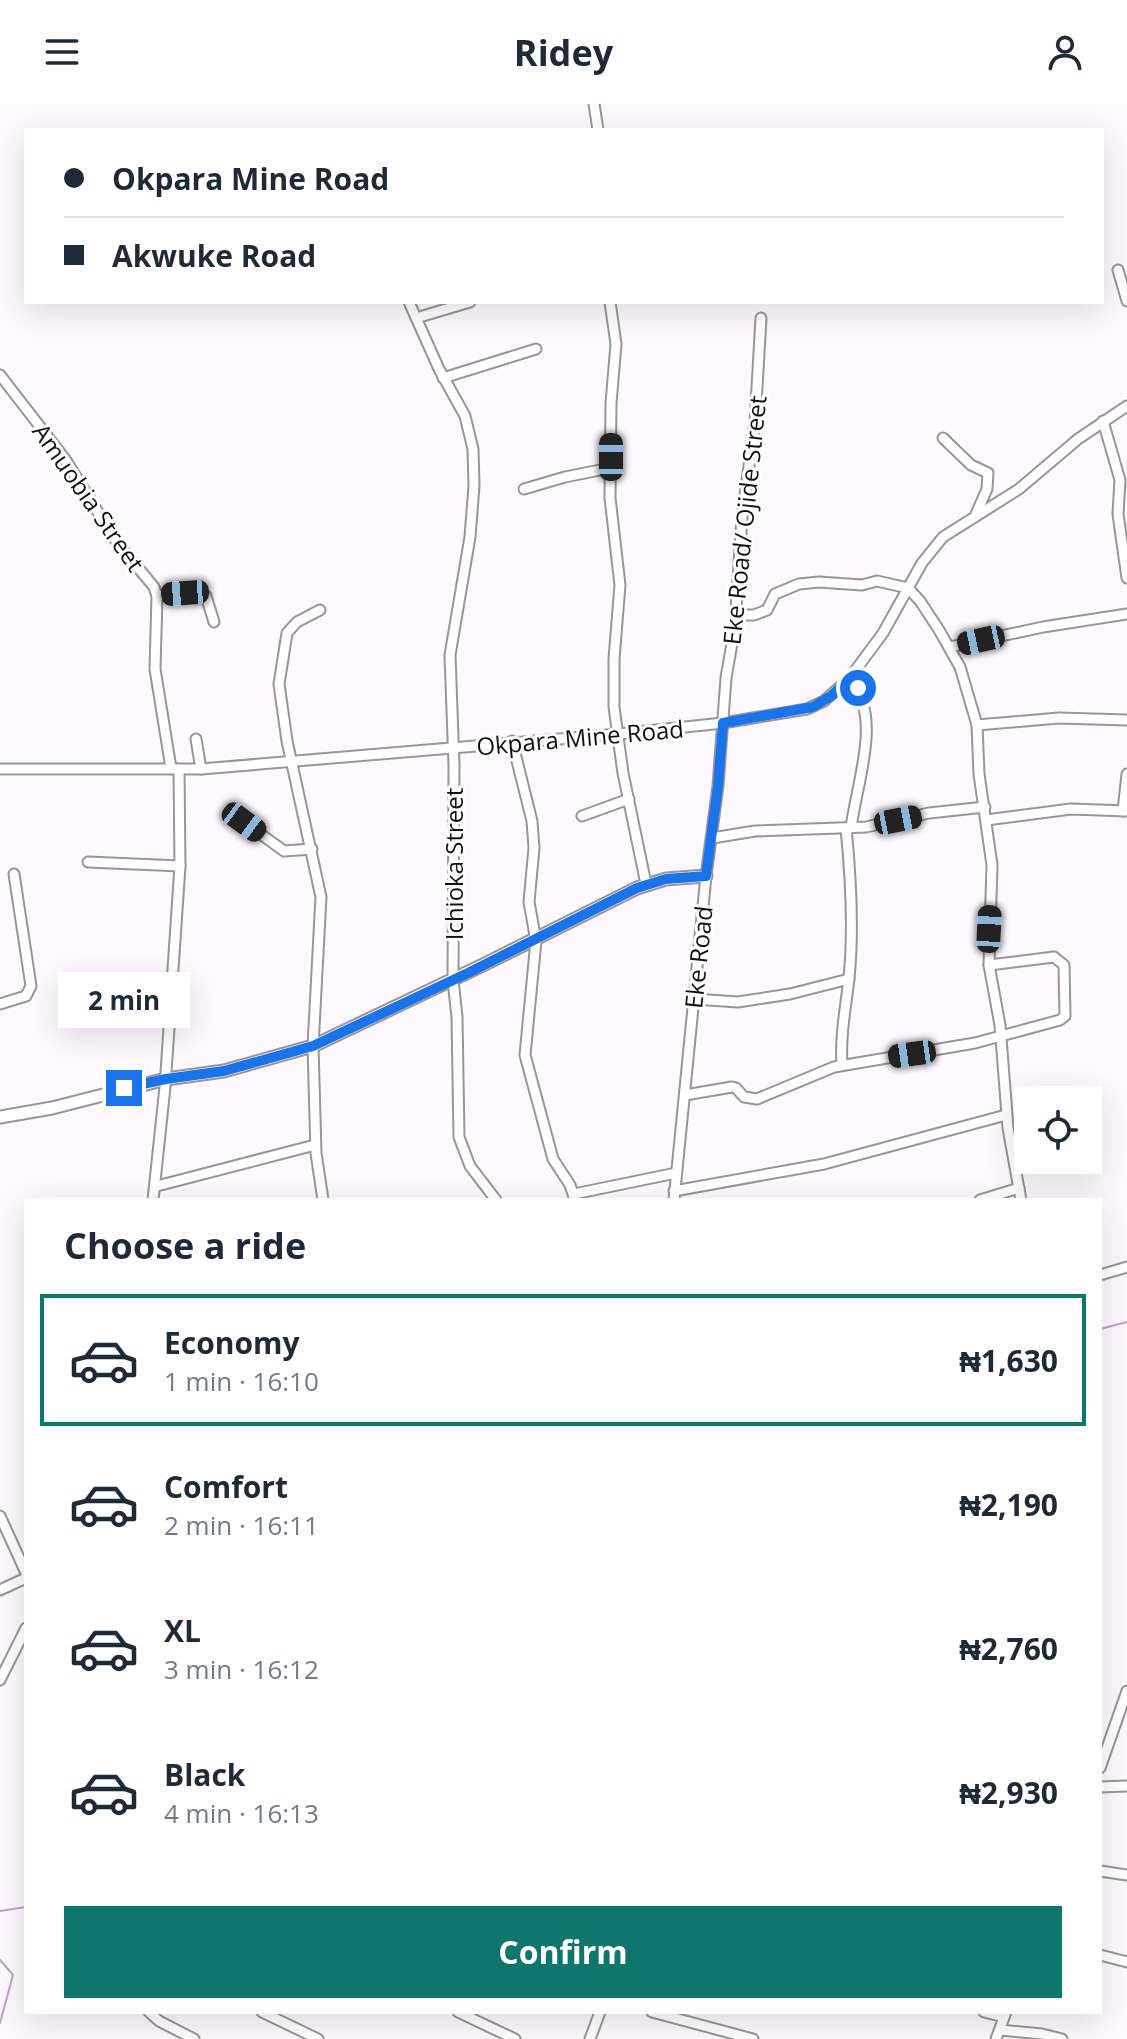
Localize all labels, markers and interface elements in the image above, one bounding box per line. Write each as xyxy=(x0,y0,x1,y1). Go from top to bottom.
text: Ridey xyxy=(514,28,613,77)
icon: menu xyxy=(40,30,84,74)
icon: person xyxy=(1043,30,1087,74)
text: Okpara Mine Road xyxy=(112,158,389,199)
text: Akwuke Road xyxy=(112,235,316,276)
street label: Eke Road/ Ojide Street xyxy=(715,394,773,646)
street label: Amuobia Street xyxy=(26,416,152,578)
car xyxy=(599,433,623,481)
car xyxy=(160,579,210,607)
car xyxy=(955,623,1007,657)
route start xyxy=(840,670,876,706)
street label: Okpara Mine Road xyxy=(475,711,685,763)
street label: Ichioka Street xyxy=(437,788,470,940)
car xyxy=(218,798,270,846)
car xyxy=(872,804,924,836)
street label: Eke Road xyxy=(676,904,720,1010)
car xyxy=(976,904,1002,954)
callout: 2 min xyxy=(58,972,190,1028)
text: 2 min xyxy=(88,982,160,1018)
car xyxy=(887,1039,937,1069)
route end xyxy=(106,1070,142,1106)
map controls xyxy=(1014,1086,1102,1174)
button: locate xyxy=(1014,1086,1102,1174)
text: Choose a ride xyxy=(64,1221,306,1270)
text: Economy xyxy=(164,1322,300,1363)
icon: car xyxy=(68,1324,140,1396)
text: ₦1,630 xyxy=(959,1340,1058,1381)
text: 1 min · 16:10 xyxy=(164,1363,319,1399)
text: Comfort xyxy=(164,1466,288,1507)
icon: car xyxy=(68,1468,140,1540)
text: ₦2,190 xyxy=(959,1484,1058,1525)
text: 2 min · 16:11 xyxy=(164,1507,319,1543)
text: XL xyxy=(164,1610,201,1651)
icon: car xyxy=(68,1612,140,1684)
text: ₦2,760 xyxy=(959,1628,1058,1669)
text: 3 min · 16:12 xyxy=(164,1651,319,1687)
text: Black xyxy=(164,1754,245,1795)
icon: car xyxy=(68,1756,140,1828)
text: ₦2,930 xyxy=(959,1772,1058,1813)
text: 4 min · 16:13 xyxy=(164,1795,319,1831)
button: Confirm xyxy=(64,1906,1062,1998)

